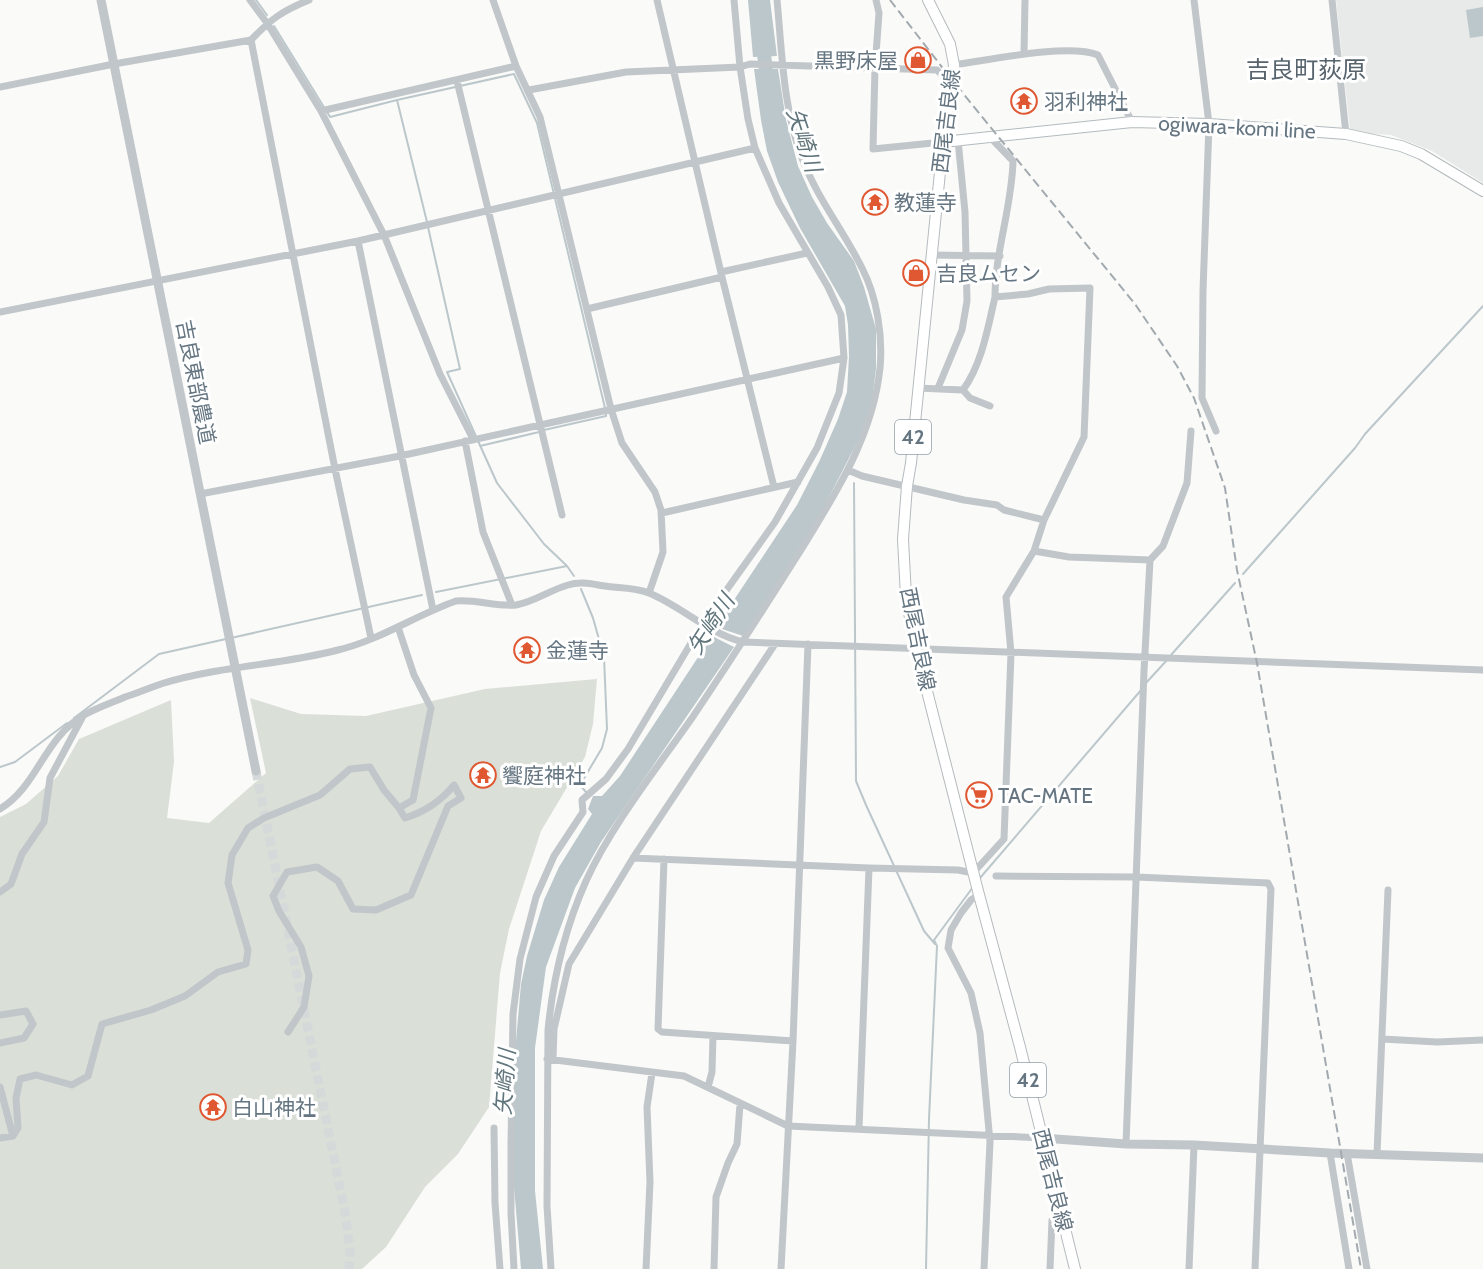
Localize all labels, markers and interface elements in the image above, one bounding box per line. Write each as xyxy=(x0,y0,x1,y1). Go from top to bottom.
shop icon: 黒野床屋 xyxy=(903,45,933,75)
place label: 黒野床屋 xyxy=(814,48,898,73)
district label: 吉良町荻原 xyxy=(1246,55,1366,84)
street label: 西尾吉良線 xyxy=(927,67,965,175)
temple icon: 羽利神社 xyxy=(1009,86,1039,116)
place label: 羽利神社 xyxy=(1044,89,1128,114)
water label: 矢崎川 xyxy=(781,104,828,177)
street label: ogiwara-komi line xyxy=(1158,110,1317,144)
temple icon: 教蓮寺 xyxy=(860,187,890,217)
place label: 教蓮寺 xyxy=(894,190,957,215)
shop icon: 吉良ムセン xyxy=(901,258,931,288)
place label: 吉良ムセン xyxy=(936,261,1041,286)
street label: 吉良東部農道 xyxy=(172,318,220,446)
road number: 42 xyxy=(895,420,931,454)
street label: 西尾吉良線 xyxy=(896,585,940,693)
water label: 矢崎川 xyxy=(682,587,741,659)
temple icon: 金蓮寺 xyxy=(512,635,542,665)
place label: 金蓮寺 xyxy=(546,638,609,663)
temple icon: 饗庭神社 xyxy=(468,760,498,790)
place label: 饗庭神社 xyxy=(502,763,586,788)
supermarket icon: TAC-MATE xyxy=(964,780,994,810)
place label: TAC-MATE xyxy=(998,783,1093,808)
water label: 矢崎川 xyxy=(489,1046,521,1116)
road number: 42 xyxy=(1010,1063,1046,1097)
temple icon: 白山神社 xyxy=(198,1092,228,1122)
place label: 白山神社 xyxy=(232,1095,316,1120)
street label: 西尾吉良線 xyxy=(1028,1126,1078,1234)

